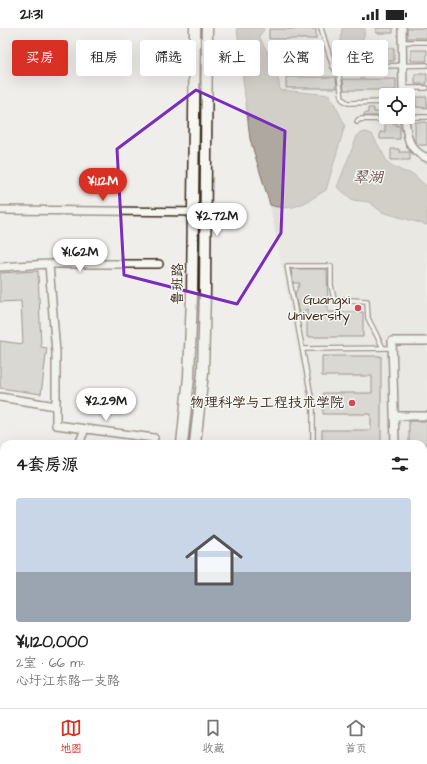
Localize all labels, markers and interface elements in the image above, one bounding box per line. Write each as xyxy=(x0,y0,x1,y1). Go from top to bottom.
text: 21:31 xyxy=(20,4,43,25)
chip: 买房 xyxy=(12,40,68,76)
chip: 租房 xyxy=(76,40,132,76)
chip: 筛选 xyxy=(140,40,196,76)
chip: 新上 xyxy=(204,40,260,76)
chip: 公寓 xyxy=(268,40,324,76)
chip: 住宅 xyxy=(332,40,388,76)
map controls xyxy=(379,88,415,124)
button: locate xyxy=(379,88,415,124)
water label: 翠湖 xyxy=(353,167,385,188)
pin: ¥1.12M xyxy=(70,168,136,202)
text: ¥1.12M xyxy=(88,172,118,190)
pin: ¥2.72M xyxy=(184,203,250,237)
text: ¥2.72M xyxy=(196,207,238,225)
pin: ¥1.62M xyxy=(47,239,113,273)
text: ¥1.62M xyxy=(62,243,98,261)
street label: 鲁班路 xyxy=(168,263,188,305)
place label: Guangxi University xyxy=(288,290,350,326)
marker: Guangxi University xyxy=(353,303,363,313)
pin: ¥2.29M xyxy=(73,388,139,422)
text: ¥2.29M xyxy=(85,392,127,410)
place label: 物理科学与工程技术学院 xyxy=(190,393,344,413)
marker: 物理科学与工程技术学院 xyxy=(347,398,357,408)
text: 4套房源 xyxy=(16,453,79,477)
icon: filters xyxy=(389,453,411,475)
icon: home xyxy=(178,524,250,596)
text: ¥1,120,000 xyxy=(16,630,88,654)
text: 2室 · 66 m² xyxy=(16,654,85,672)
text: 心圩江东路一支路 xyxy=(16,672,120,690)
tab: 地图 xyxy=(60,717,82,756)
tab: 收藏 xyxy=(202,717,224,756)
tab: 首页 xyxy=(345,717,367,756)

